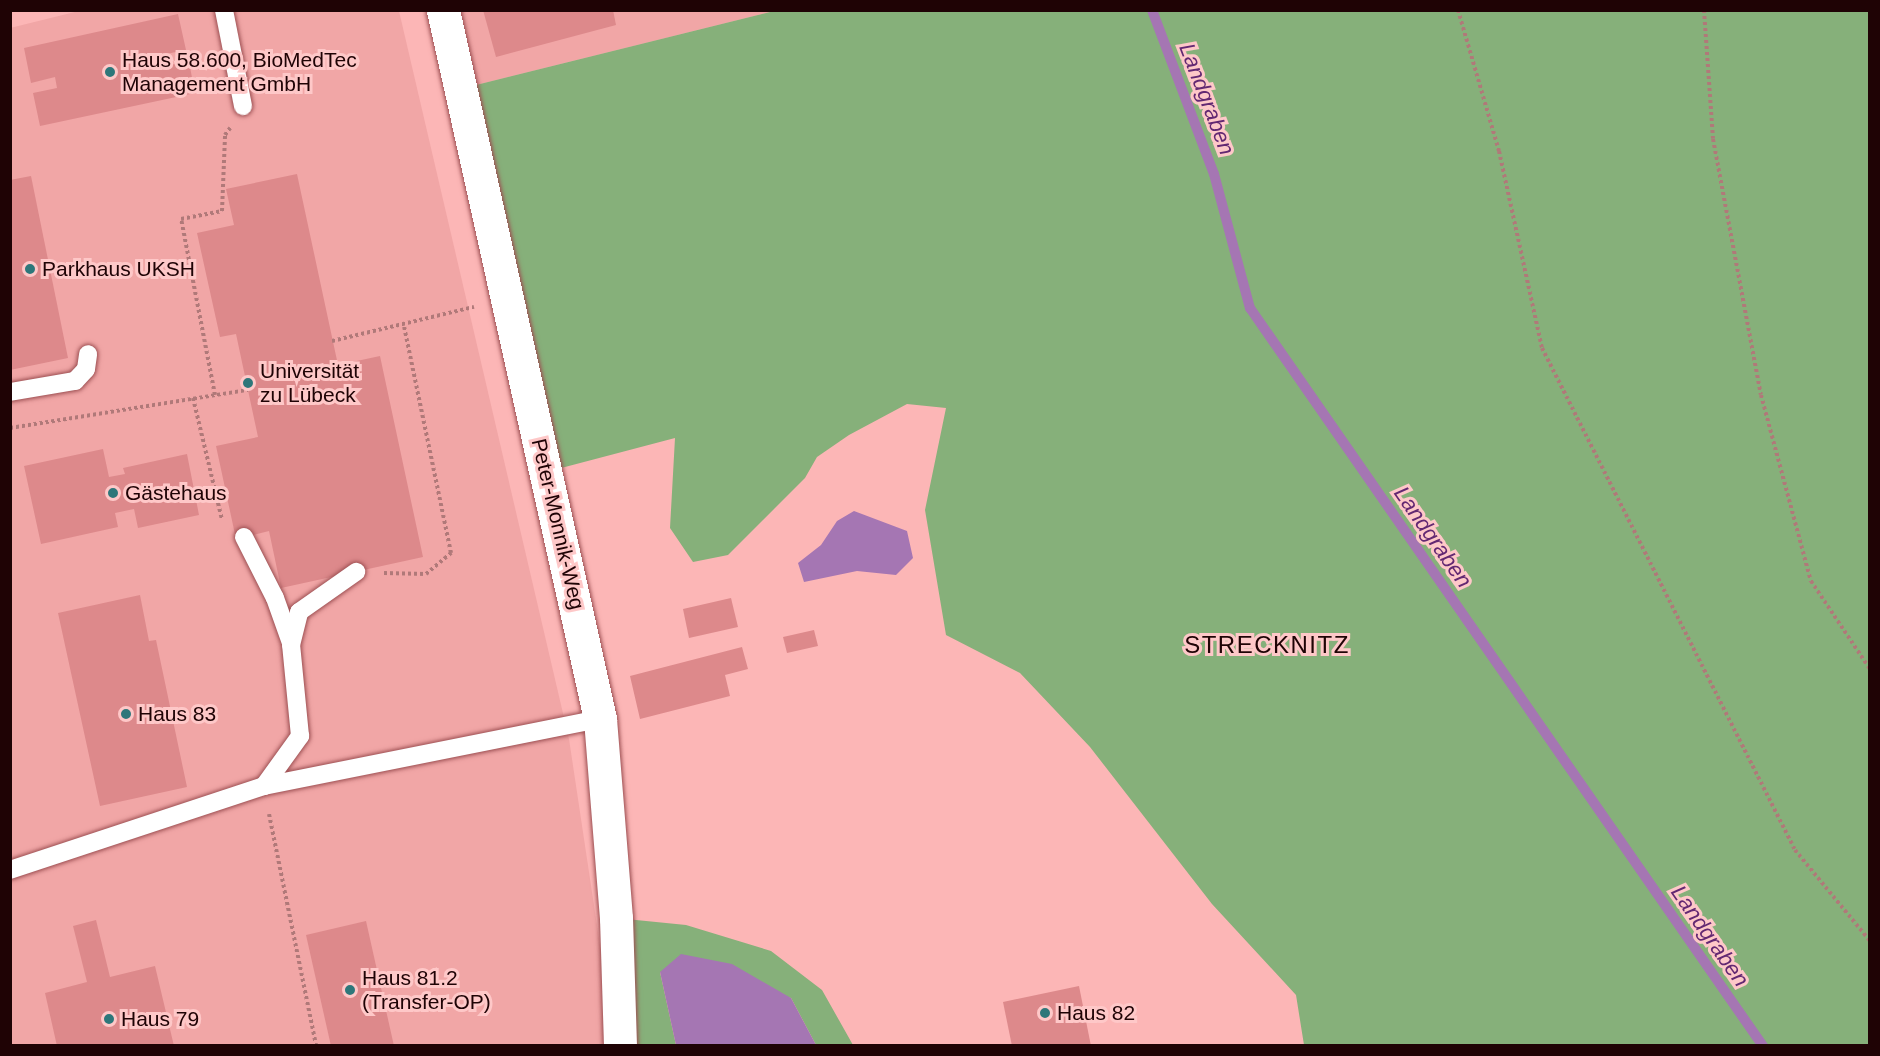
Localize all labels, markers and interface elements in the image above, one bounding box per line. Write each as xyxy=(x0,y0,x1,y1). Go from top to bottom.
water label: Landgraben xyxy=(1174,39,1240,159)
place label: Haus 58.600, BioMedTec Management GmbH xyxy=(122,47,357,97)
marker: Haus 58.600, BioMedTec Management GmbH xyxy=(103,65,117,79)
place label: Parkhaus UKSH xyxy=(42,256,195,282)
marker: Parkhaus UKSH xyxy=(23,262,37,276)
place label: Universität zu Lübeck xyxy=(260,358,359,408)
marker: Universität zu Lübeck xyxy=(241,376,255,390)
street label: Peter-Monnik-Weg xyxy=(526,436,590,612)
place label: Gästehaus xyxy=(125,480,227,506)
water label: Landgraben xyxy=(1389,481,1477,593)
marker: Gästehaus xyxy=(106,486,120,500)
district label: STRECKNITZ xyxy=(1184,631,1350,659)
place label: Haus 83 xyxy=(138,701,216,727)
marker: Haus 83 xyxy=(119,707,133,721)
water label: Landgraben xyxy=(1666,880,1754,992)
place label: Haus 81.2 (Transfer-OP) xyxy=(362,965,491,1015)
marker: Haus 81.2 (Transfer-OP) xyxy=(343,983,357,997)
place label: Haus 82 xyxy=(1057,1000,1135,1026)
place label: Haus 79 xyxy=(121,1006,199,1032)
marker: Haus 82 xyxy=(1038,1006,1052,1020)
marker: Haus 79 xyxy=(102,1012,116,1026)

